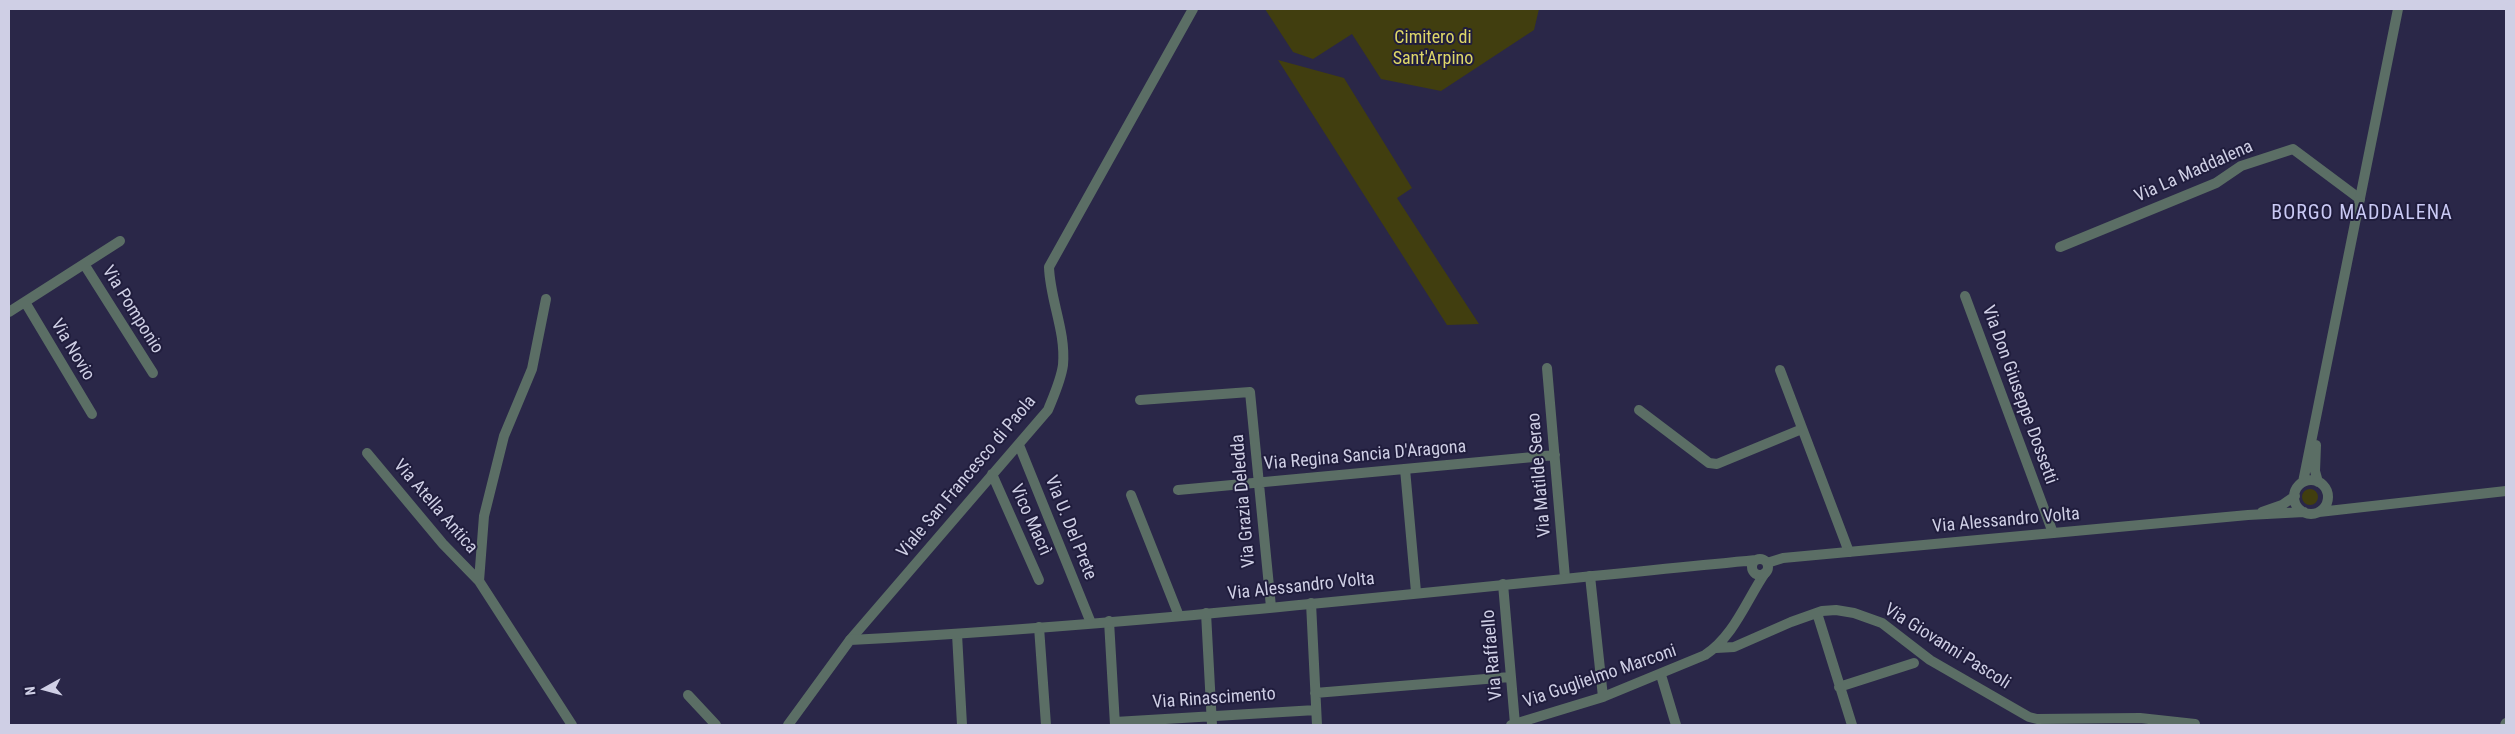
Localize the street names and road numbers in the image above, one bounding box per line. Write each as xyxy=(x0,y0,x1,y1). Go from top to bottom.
street label: Via La Maddalena xyxy=(2132,136,2256,208)
street label: Via Pomponio xyxy=(97,262,167,358)
street label: Via Don Giuseppe Dossetti xyxy=(1977,303,2061,487)
street label: Via Novio xyxy=(45,315,99,385)
street label: Viale San Francesco di Paola xyxy=(893,391,1041,563)
street label: Via Matilde Serao xyxy=(1524,412,1556,538)
street label: Via Grazia Deledda xyxy=(1227,433,1261,569)
street label: Via Regina Sancia D'Aragona xyxy=(1263,436,1467,476)
street label: Via Atella Antica xyxy=(388,456,482,558)
street label: Via U. Del Prete xyxy=(1039,473,1101,583)
street label: Vico Macrì xyxy=(1005,481,1055,559)
street label: Via Alessandro Volta xyxy=(1931,504,2081,538)
street label: Via Alessandro Volta xyxy=(1226,569,1376,605)
street label: Via Giovanni Pascoli xyxy=(1880,599,2014,695)
street label: Via Raffaello xyxy=(1478,609,1508,701)
street label: Via Guglielmo Marconi xyxy=(1521,641,1679,713)
street label: Via Rinascimento xyxy=(1152,684,1276,714)

